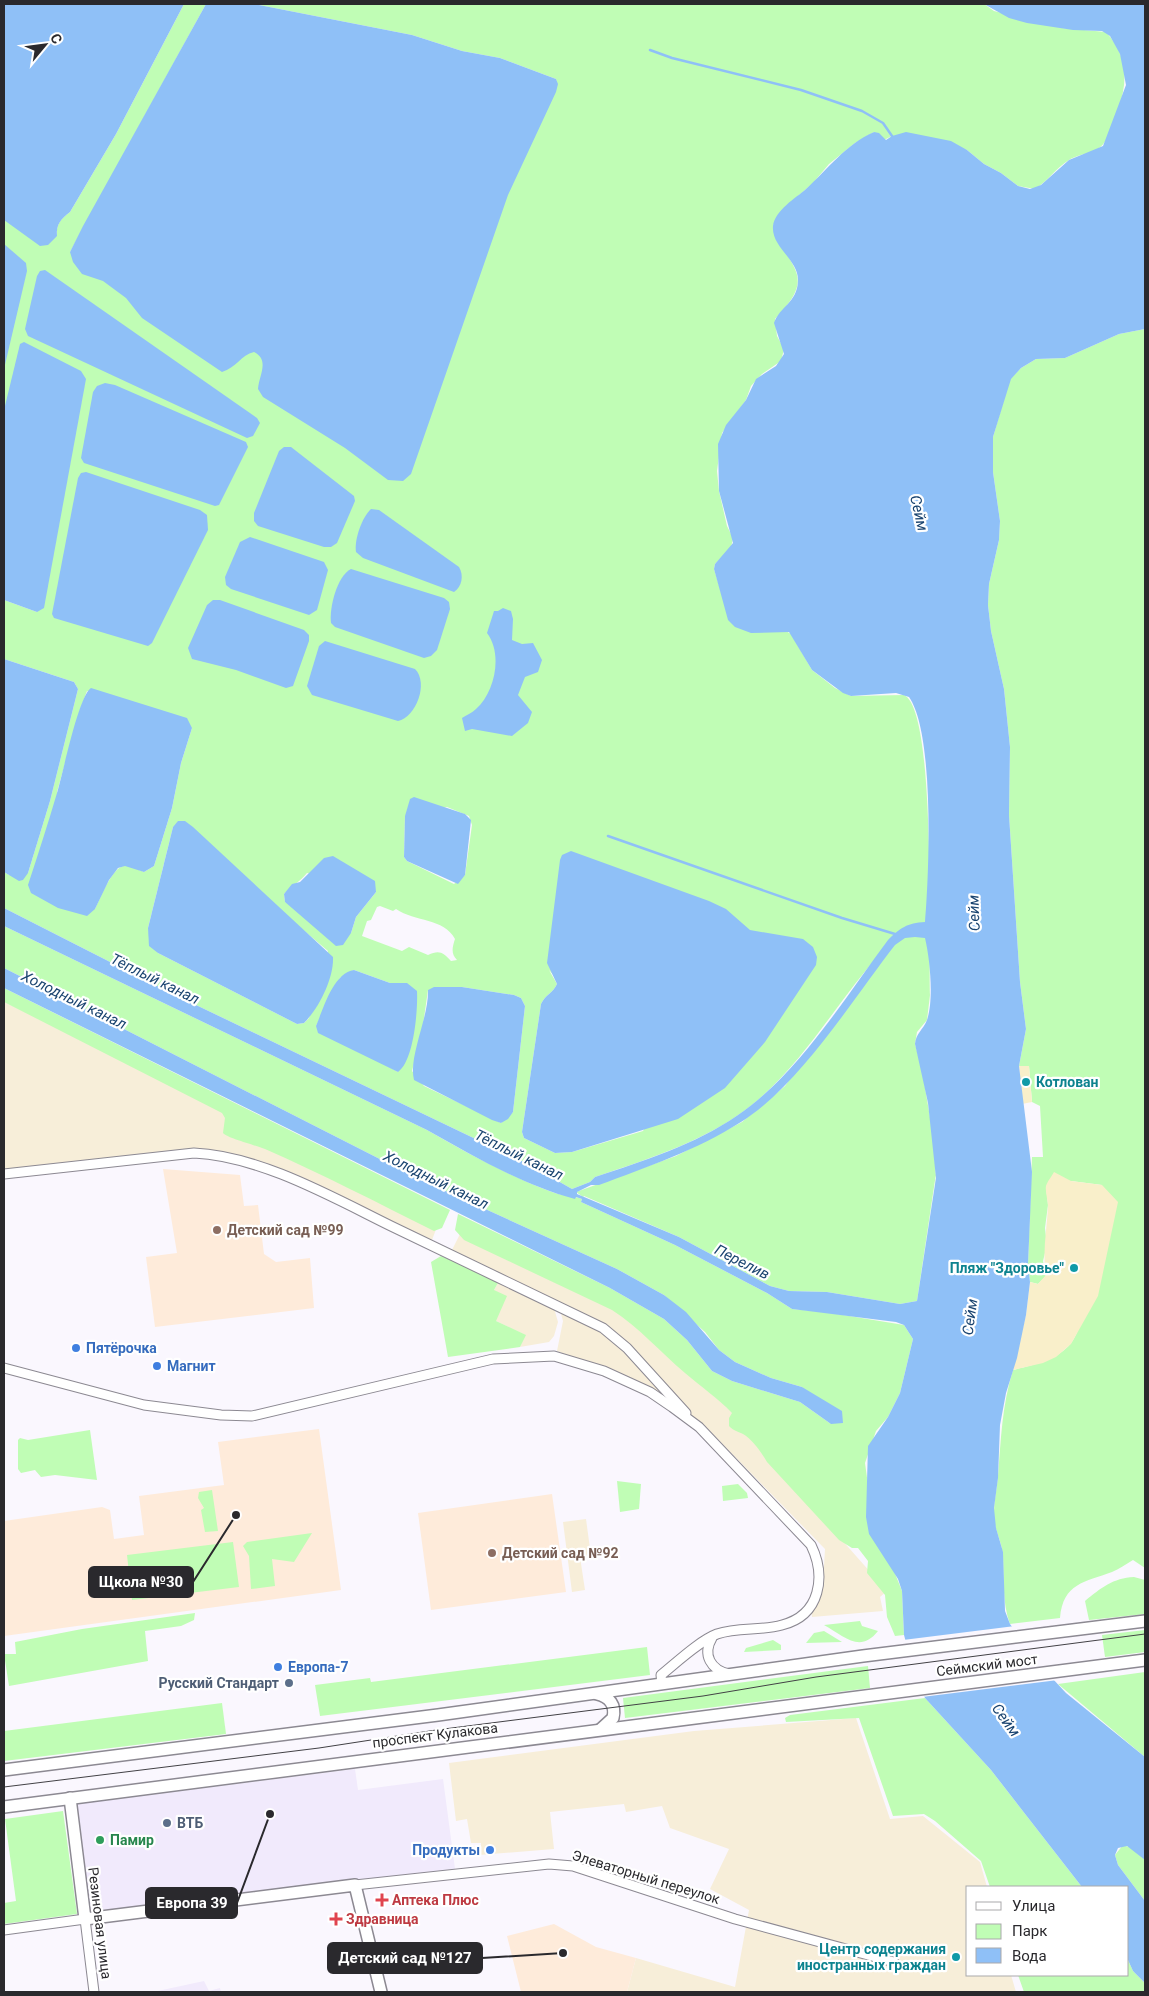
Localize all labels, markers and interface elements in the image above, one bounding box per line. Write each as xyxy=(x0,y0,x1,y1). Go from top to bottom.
north arrow xyxy=(20,20,70,70)
text: С xyxy=(47,31,66,47)
water label: Сейм xyxy=(906,493,932,533)
water label: Сейм xyxy=(964,894,984,931)
water label: Тёплый канал xyxy=(108,950,202,1008)
water label: Холодный канал xyxy=(18,966,129,1033)
place label: Котлован xyxy=(1036,1074,1099,1090)
marker: Котлован xyxy=(1020,1076,1032,1088)
water label: Тёплый канал xyxy=(472,1126,566,1184)
water label: Холодный канал xyxy=(380,1146,491,1213)
place label: Детский сад №99 xyxy=(227,1222,343,1238)
marker: Детский сад №99 xyxy=(211,1224,223,1236)
water label: Перелив xyxy=(712,1241,772,1283)
place label: Пляж "Здоровье" xyxy=(950,1260,1065,1276)
marker: Пляж "Здоровье" xyxy=(1068,1262,1080,1274)
water label: Сейм xyxy=(959,1298,981,1336)
place label: Пятёрочка xyxy=(86,1340,157,1356)
marker: Пятёрочка xyxy=(70,1342,82,1354)
place label: Магнит xyxy=(167,1358,216,1374)
marker: Магнит xyxy=(151,1360,163,1372)
place label: Детский сад №92 xyxy=(502,1545,618,1561)
marker: Детский сад №92 xyxy=(486,1547,498,1559)
callout: Щкола №30 xyxy=(89,1567,193,1597)
text: Щкола №30 xyxy=(99,1573,183,1591)
street label: Сеймский мост xyxy=(935,1651,1039,1679)
place label: Европа-7 xyxy=(288,1659,349,1675)
marker: Европа-7 xyxy=(272,1661,284,1673)
place label: Русский Стандарт xyxy=(159,1675,279,1691)
marker: Русский Стандарт xyxy=(283,1677,295,1689)
water label: Сейм xyxy=(988,1700,1024,1740)
street label: проспект Кулакова xyxy=(371,1719,499,1751)
place label: ВТБ xyxy=(177,1815,203,1831)
marker: ВТБ xyxy=(161,1817,173,1829)
place label: Памир xyxy=(110,1832,154,1848)
marker: Памир xyxy=(94,1834,106,1846)
place label: Продукты xyxy=(412,1842,480,1858)
marker: Продукты xyxy=(484,1844,496,1856)
street label: Элеваторный переулок xyxy=(570,1847,722,1907)
street label: Резиновая улица xyxy=(85,1866,115,1980)
legend xyxy=(966,1886,1129,1976)
callout: Европа 39 xyxy=(146,1888,237,1918)
place label: Аптека Плюс xyxy=(392,1892,479,1908)
text: Европа 39 xyxy=(156,1894,228,1912)
marker: Аптека Плюс xyxy=(376,1894,388,1906)
text: Улица xyxy=(1012,1897,1055,1915)
place label: Здравница xyxy=(346,1911,419,1927)
marker: Здравница xyxy=(330,1913,342,1925)
text: Парк xyxy=(1012,1922,1047,1940)
place label: Центр содержания иностранных граждан xyxy=(797,1941,946,1973)
callout: Детский сад №127 xyxy=(328,1943,482,1973)
text: Вода xyxy=(1012,1947,1047,1965)
text: Детский сад №127 xyxy=(338,1949,472,1967)
marker: Центр содержания иностранных граждан xyxy=(950,1951,962,1963)

